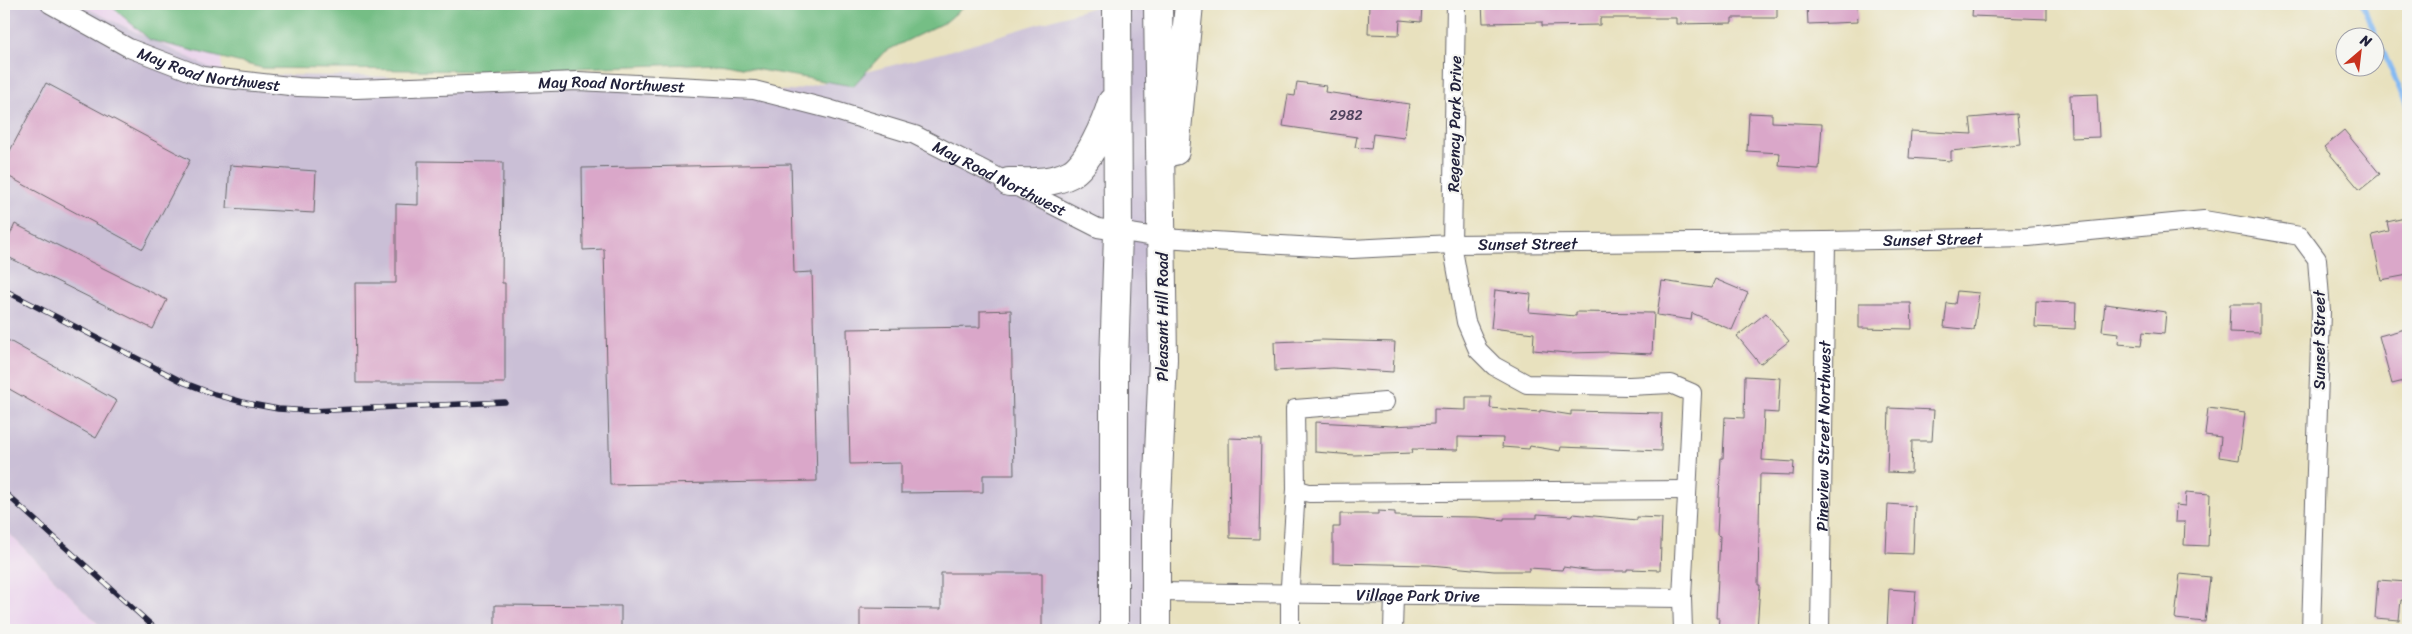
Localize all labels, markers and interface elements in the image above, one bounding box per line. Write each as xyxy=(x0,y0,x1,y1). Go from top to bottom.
text: N xyxy=(2355,27,2376,54)
north arrow xyxy=(2334,28,2384,78)
street label: May Road Northwest xyxy=(133,39,282,100)
street label: Regency Park Drive xyxy=(1439,56,1470,192)
street label: May Road Northwest xyxy=(538,67,686,101)
house number: 2982 xyxy=(1329,103,1363,128)
street label: May Road Northwest xyxy=(927,132,1072,225)
street label: Sunset Street xyxy=(1883,224,1983,255)
street label: Sunset Street xyxy=(1478,229,1578,259)
street label: Pleasant Hill Road xyxy=(1148,251,1177,382)
street label: Sunset Street xyxy=(2305,290,2334,390)
street label: Pineview Street Northwest xyxy=(1808,340,1839,532)
street label: Village Park Drive xyxy=(1356,580,1480,611)

